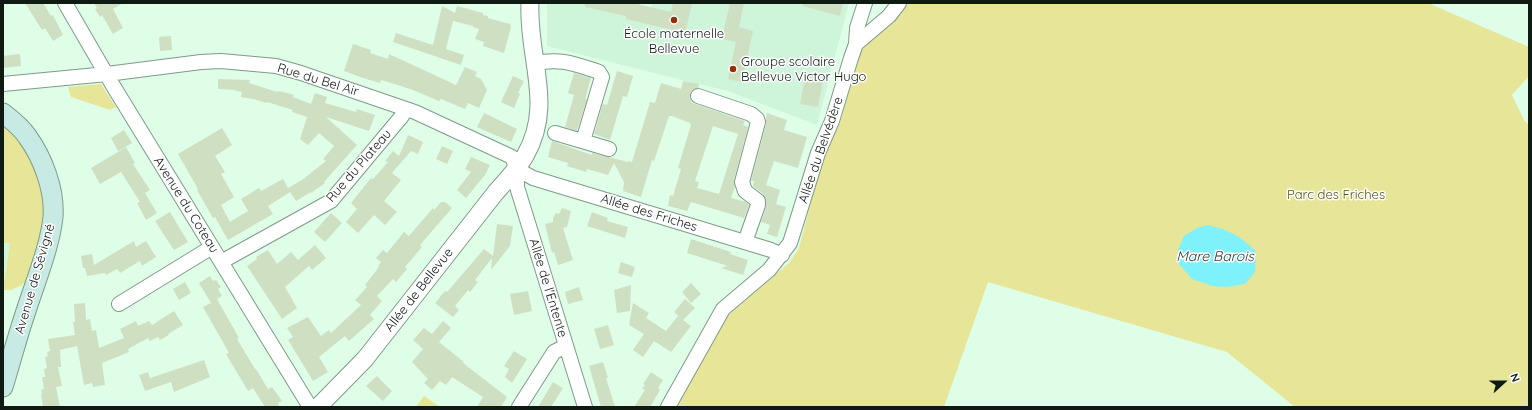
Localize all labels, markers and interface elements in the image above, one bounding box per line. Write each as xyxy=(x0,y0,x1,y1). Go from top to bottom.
marker: École maternelle Bellevue xyxy=(669,15,679,25)
place label: École maternelle Bellevue xyxy=(624,26,724,57)
place label: Groupe scolaire Bellevue Victor Hugo xyxy=(741,54,866,85)
street label: Rue du Bel Air xyxy=(275,60,361,100)
marker: Groupe scolaire Bellevue Victor Hugo xyxy=(728,64,738,74)
street label: Allée du Belvédère xyxy=(795,95,847,205)
street label: Rue du Plateau xyxy=(323,126,395,206)
street label: Avenue du Coteau xyxy=(150,154,222,256)
park label: Parc des Friches xyxy=(1287,187,1385,203)
street label: Allée des Friches xyxy=(599,191,699,235)
street label: Avenue de Sévigné xyxy=(12,222,58,336)
street label: Allée de l'Entente xyxy=(526,237,570,339)
street label: Allée de Bellevue xyxy=(382,245,456,335)
water label: Mare Barois xyxy=(1176,249,1254,265)
north arrow xyxy=(1484,362,1524,402)
text: N xyxy=(1507,371,1523,384)

